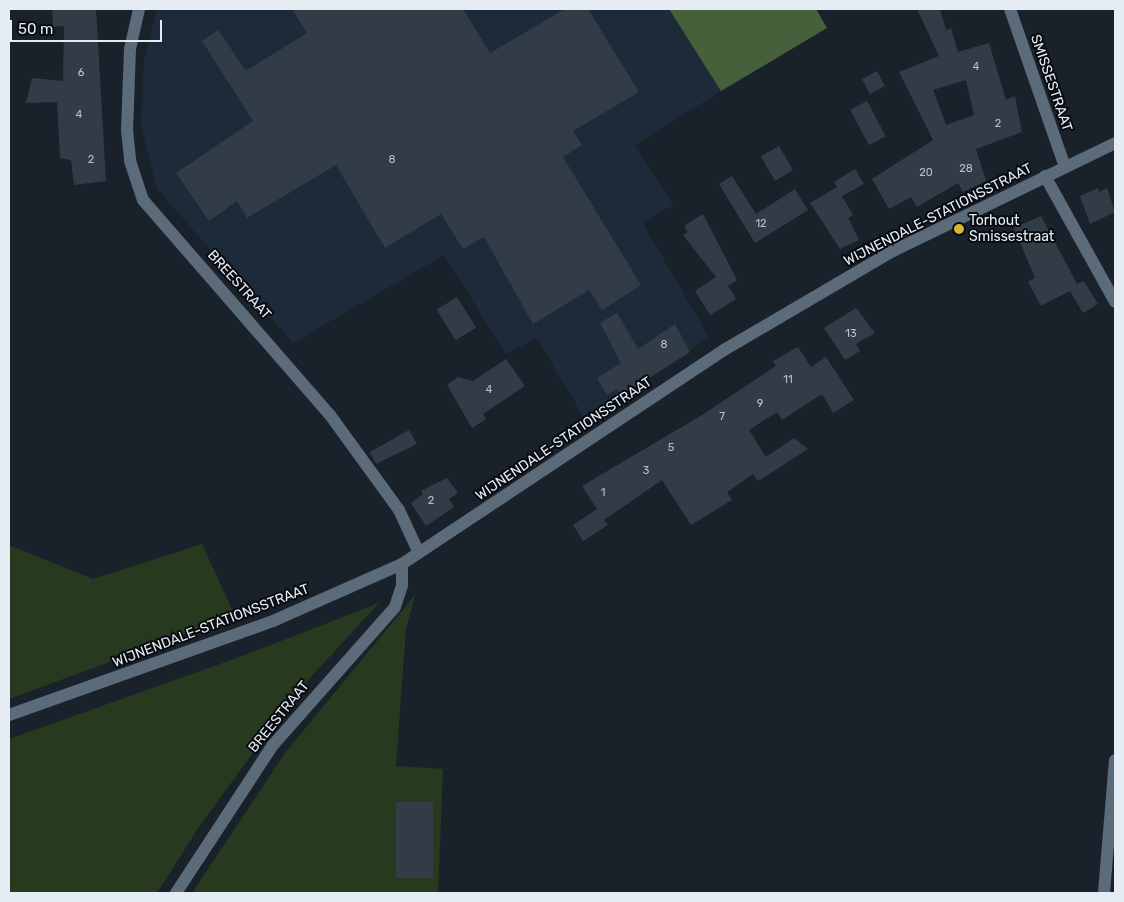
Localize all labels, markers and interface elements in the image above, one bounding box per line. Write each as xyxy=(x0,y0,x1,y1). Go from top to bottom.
scale bar xyxy=(12,10,165,42)
text: 50 m xyxy=(18,20,53,38)
street label: SMISSESTRAAT xyxy=(1027,32,1075,134)
house number: 4 xyxy=(973,60,979,74)
house number: 6 xyxy=(78,66,84,80)
house number: 4 xyxy=(76,108,82,122)
house number: 2 xyxy=(995,117,1001,131)
house number: 2 xyxy=(88,153,94,167)
house number: 8 xyxy=(389,153,395,167)
street label: WIJNENDALE-STATIONSSTRAAT xyxy=(841,160,1035,270)
house number: 28 xyxy=(959,162,973,176)
house number: 20 xyxy=(919,166,933,180)
place label: Torhout Smissestraat xyxy=(969,213,1054,246)
house number: 12 xyxy=(755,217,767,231)
marker: Torhout Smissestraat xyxy=(953,223,965,235)
street label: BREESTRAAT xyxy=(204,247,274,323)
house number: 13 xyxy=(845,327,857,341)
house number: 8 xyxy=(661,338,667,352)
house number: 11 xyxy=(783,373,793,387)
street label: WIJNENDALE-STATIONSSTRAAT xyxy=(473,374,655,504)
house number: 4 xyxy=(486,383,492,397)
house number: 9 xyxy=(757,397,763,411)
house number: 7 xyxy=(719,410,725,424)
house number: 5 xyxy=(668,441,674,455)
house number: 3 xyxy=(643,464,649,478)
house number: 1 xyxy=(601,486,605,500)
house number: 2 xyxy=(428,494,434,508)
street label: WIJNENDALE-STATIONSSTRAAT xyxy=(110,581,312,671)
street label: BREESTRAAT xyxy=(245,678,313,756)

